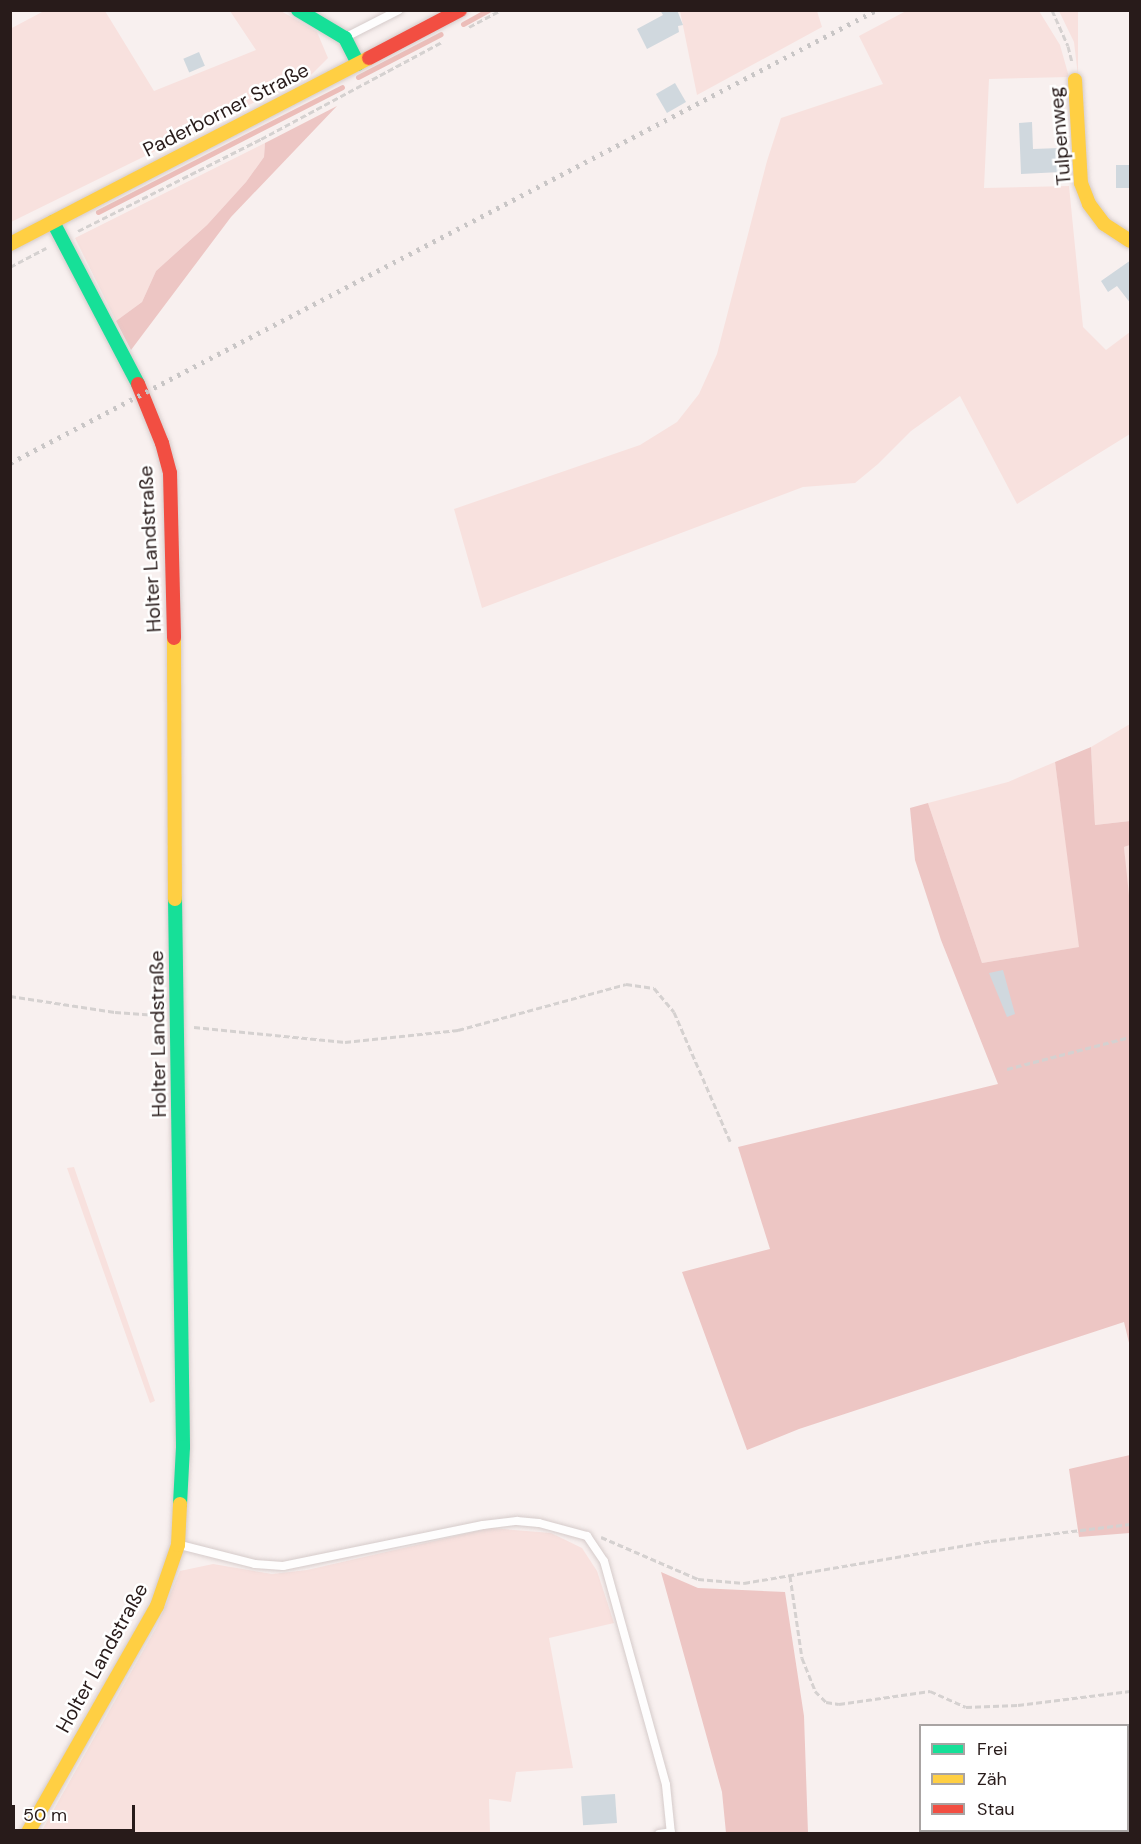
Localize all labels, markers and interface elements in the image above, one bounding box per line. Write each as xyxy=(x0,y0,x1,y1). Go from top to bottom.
street label: Paderborner Straße xyxy=(139,58,313,162)
street label: Tulpenweg xyxy=(1044,86,1076,186)
street label: Holter Landstraße xyxy=(134,465,166,633)
street label: Holter Landstraße xyxy=(145,950,171,1118)
street label: Holter Landstraße xyxy=(51,1579,153,1737)
legend xyxy=(919,1724,1129,1832)
text: Frei xyxy=(977,1737,1008,1761)
text: Zäh xyxy=(977,1767,1007,1791)
scale bar xyxy=(15,1793,138,1831)
text: Stau xyxy=(977,1797,1015,1821)
text: 50 m xyxy=(23,1803,67,1827)

